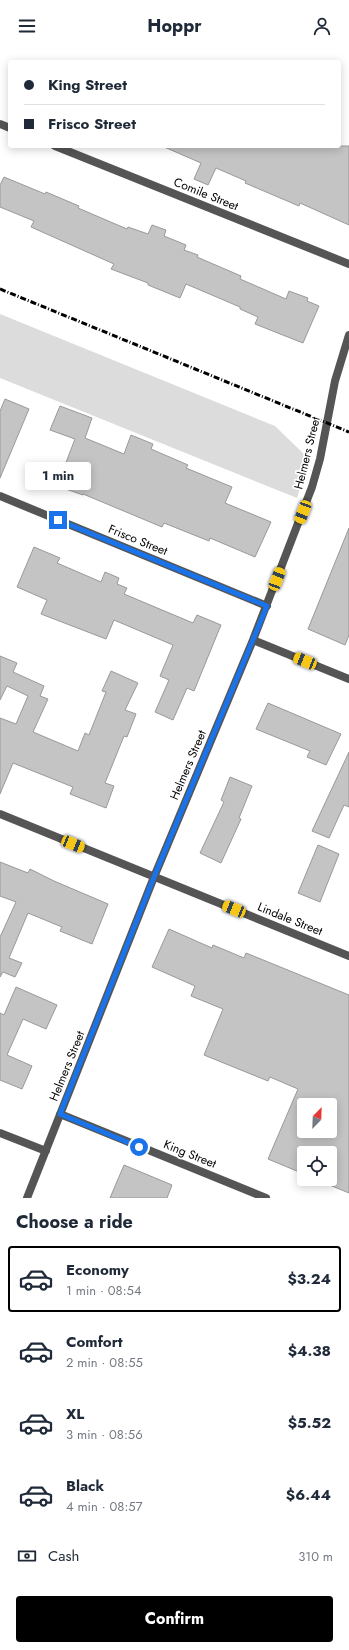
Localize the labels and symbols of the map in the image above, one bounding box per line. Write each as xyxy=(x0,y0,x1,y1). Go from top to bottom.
street label: Comile Street xyxy=(171,173,241,215)
street label: Helmers Street xyxy=(289,415,325,491)
callout: 1 min xyxy=(25,462,91,490)
car xyxy=(293,499,313,525)
route end xyxy=(49,511,67,529)
street label: Frisco Street xyxy=(106,520,170,560)
car xyxy=(267,566,287,592)
car xyxy=(292,651,318,671)
street label: Helmers Street xyxy=(165,727,211,803)
car xyxy=(60,834,86,854)
street label: Lindale Street xyxy=(255,898,325,940)
car xyxy=(221,899,247,919)
street label: Helmers Street xyxy=(45,1028,89,1104)
north arrow xyxy=(297,1098,337,1138)
street label: King Street xyxy=(161,1135,219,1173)
route start xyxy=(130,1138,148,1156)

